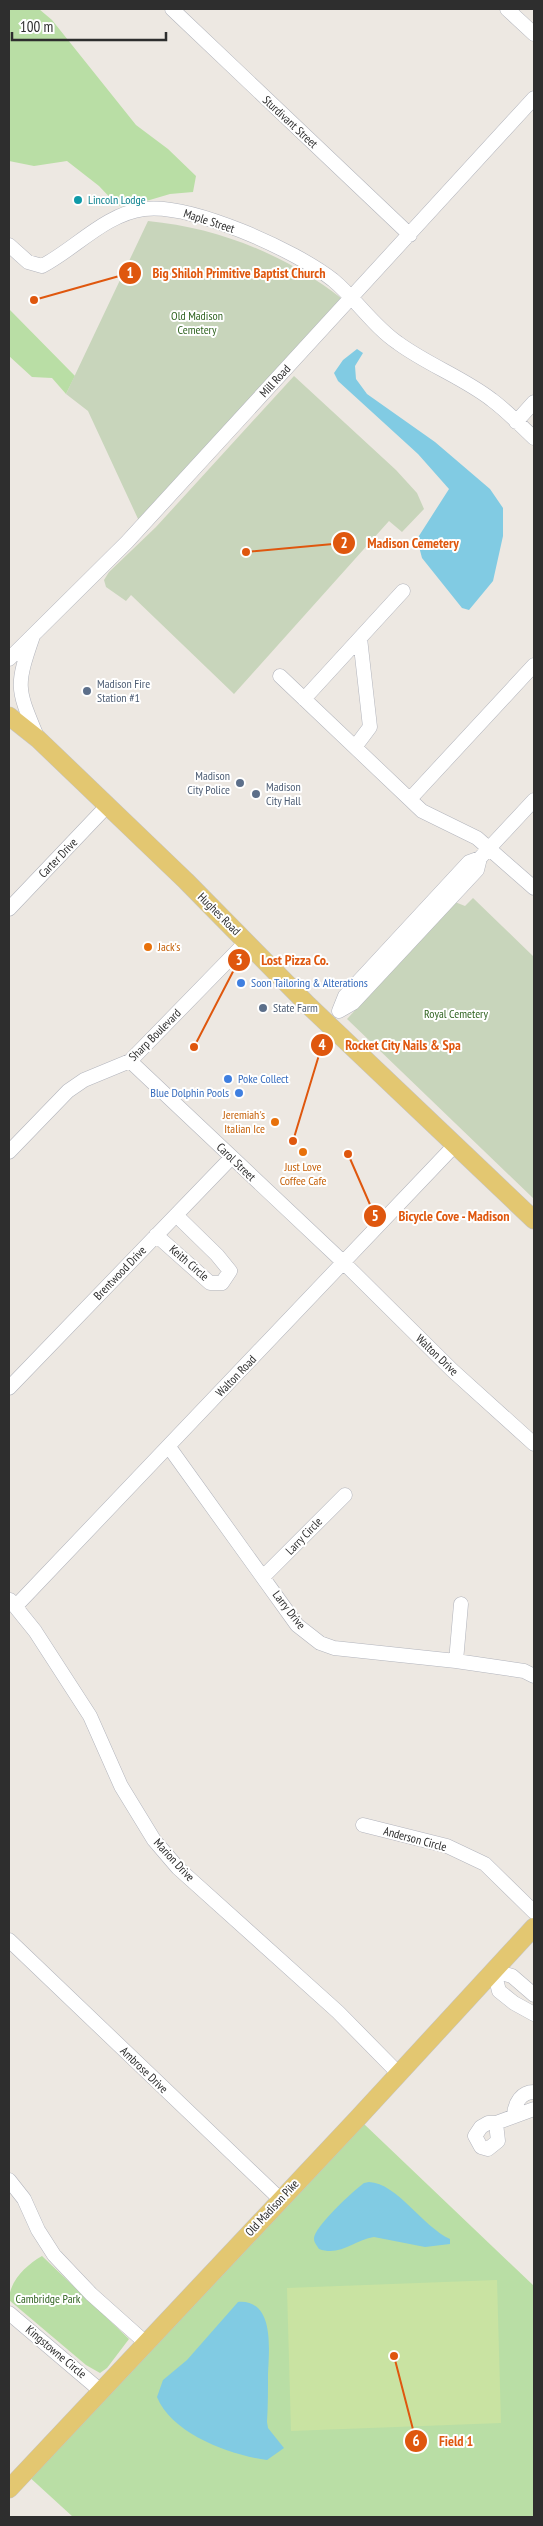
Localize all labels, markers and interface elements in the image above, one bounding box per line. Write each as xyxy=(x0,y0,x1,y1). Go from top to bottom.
scale bar xyxy=(12,10,166,42)
text: 100 m xyxy=(20,17,53,36)
street label: Sturdivant Street xyxy=(260,92,322,152)
place label: Lincoln Lodge xyxy=(88,192,146,207)
marker: Lincoln Lodge xyxy=(72,194,84,206)
street label: Maple Street xyxy=(182,205,237,236)
callout: Big Shiloh Primitive Baptist Church xyxy=(118,258,336,287)
text: 1 xyxy=(126,263,134,282)
text: Big Shiloh Primitive Baptist Church xyxy=(152,264,326,282)
park label: Old Madison Cemetery xyxy=(171,308,223,337)
street label: Mill Road xyxy=(256,361,293,400)
callout: Madison Cemetery xyxy=(332,528,469,557)
text: 2 xyxy=(340,533,348,552)
text: Madison Cemetery xyxy=(367,534,459,552)
place label: Madison Fire Station #1 xyxy=(97,676,150,705)
marker: Madison Fire Station #1 xyxy=(81,685,93,697)
place label: Madison City Police xyxy=(187,768,230,797)
marker: Madison City Police xyxy=(234,777,246,789)
place label: Madison City Hall xyxy=(266,779,301,808)
marker: Madison City Hall xyxy=(250,788,262,800)
street label: Carter Drive xyxy=(35,835,80,881)
street label: Hughes Road xyxy=(195,889,244,938)
place label: Jack's xyxy=(157,939,180,954)
marker: Jack's xyxy=(142,941,154,953)
callout: Lost Pizza Co. xyxy=(226,946,339,975)
text: 3 xyxy=(235,950,243,969)
text: Lost Pizza Co. xyxy=(261,951,329,969)
place label: Soon Tailoring & Alterations xyxy=(251,975,368,990)
marker: Soon Tailoring & Alterations xyxy=(235,977,247,989)
place label: State Farm xyxy=(273,1000,318,1015)
marker: State Farm xyxy=(257,1002,269,1014)
street label: Sharp Boulevard xyxy=(125,1005,184,1064)
park label: Royal Cemetery xyxy=(424,1006,488,1021)
callout: Rocket City Nails & Spa xyxy=(310,1030,471,1059)
text: 4 xyxy=(318,1035,326,1054)
text: Rocket City Nails & Spa xyxy=(345,1036,461,1054)
place label: Poke Collect xyxy=(238,1071,289,1086)
marker: Poke Collect xyxy=(222,1073,234,1085)
place label: Blue Dolphin Pools xyxy=(150,1085,229,1100)
marker: Blue Dolphin Pools xyxy=(233,1087,245,1099)
place label: Jeremiah's Italian Ice xyxy=(222,1107,265,1136)
marker: Jeremiah's Italian Ice xyxy=(269,1116,281,1128)
street label: Carol Street xyxy=(214,1139,260,1184)
marker: Just Love Coffee Cafe xyxy=(297,1146,309,1158)
place label: Just Love Coffee Cafe xyxy=(280,1159,326,1188)
callout: Bicycle Cove - Madison xyxy=(363,1202,520,1231)
text: 5 xyxy=(371,1206,379,1225)
text: Bicycle Cove - Madison xyxy=(398,1207,510,1225)
street label: Keith Circle xyxy=(166,1241,212,1284)
street label: Brentwood Drive xyxy=(90,1242,149,1303)
street label: Walton Drive xyxy=(413,1331,462,1379)
street label: Walton Road xyxy=(212,1352,259,1400)
street label: Larry Circle xyxy=(282,1514,325,1558)
street label: Larry Drive xyxy=(270,1587,309,1632)
street label: Anderson Circle xyxy=(382,1823,448,1854)
street label: Marion Drive xyxy=(151,1835,198,1884)
street label: Ambrose Drive xyxy=(117,2043,171,2096)
street label: Old Madison Pike xyxy=(242,2176,302,2239)
park label: Cambridge Park xyxy=(16,2291,81,2306)
street label: Kingstowne Circle xyxy=(23,2322,90,2381)
callout: Field 1 xyxy=(404,2426,483,2455)
text: 6 xyxy=(412,2431,420,2450)
text: Field 1 xyxy=(439,2432,473,2450)

